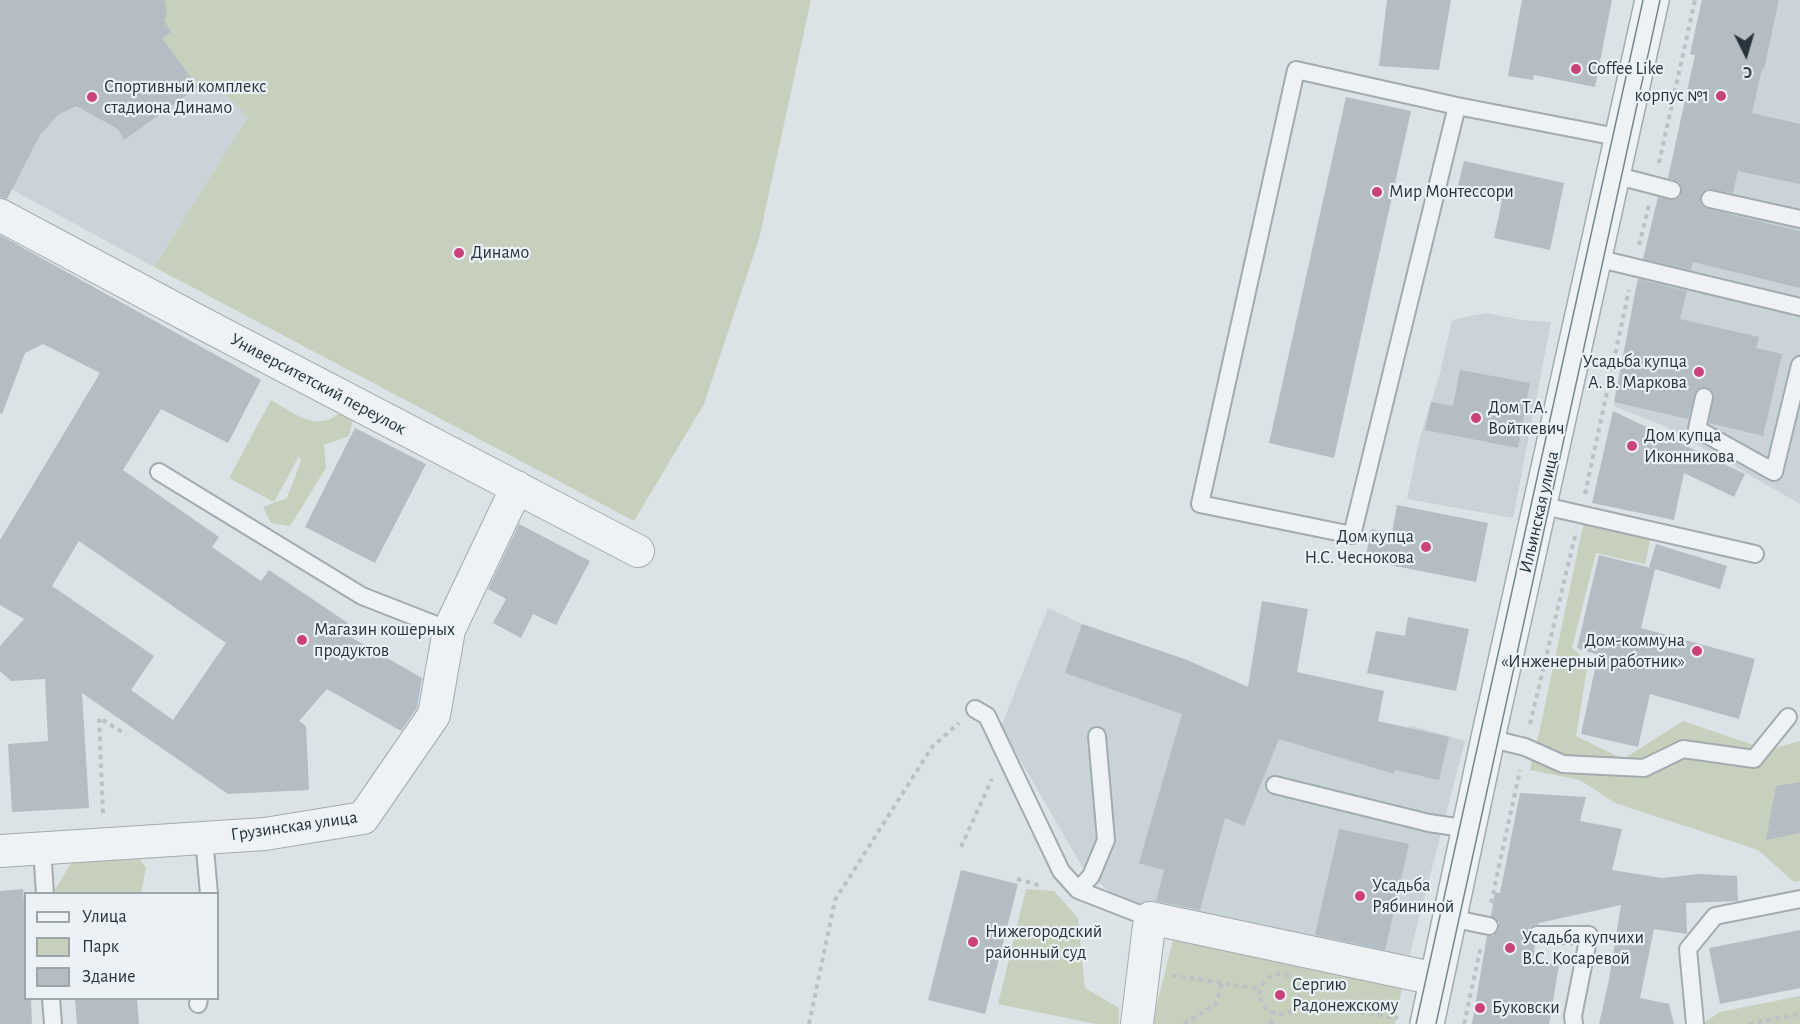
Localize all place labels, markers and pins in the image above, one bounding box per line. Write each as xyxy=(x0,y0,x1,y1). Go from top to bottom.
place label: Coffee Like xyxy=(1588,58,1664,80)
marker: Coffee Like xyxy=(1569,62,1583,76)
place label: Спортивный комплекс стадиона Динамо xyxy=(104,76,266,118)
place label: корпус №1 xyxy=(1635,85,1709,107)
marker: корпус №1 xyxy=(1714,89,1728,103)
marker: Спортивный комплекс стадиона Динамо xyxy=(85,90,99,104)
place label: Мир Монтессори xyxy=(1389,181,1514,203)
marker: Мир Монтессори xyxy=(1370,185,1384,199)
place label: Динамо xyxy=(471,242,529,264)
marker: Динамо xyxy=(452,246,466,260)
place label: Усадьба купца А. В. Маркова xyxy=(1582,351,1687,394)
marker: Усадьба купца А. В. Маркова xyxy=(1692,365,1706,379)
place label: Дом Т.А. Войткевич xyxy=(1488,397,1565,440)
marker: Дом Т.А. Войткевич xyxy=(1469,411,1483,425)
place label: Дом купца Иконникова xyxy=(1644,425,1734,468)
marker: Дом купца Иконникова xyxy=(1625,439,1639,453)
place label: Дом купца Н.С. Чеснокова xyxy=(1304,526,1414,568)
marker: Дом купца Н.С. Чеснокова xyxy=(1419,540,1433,554)
place label: Магазин кошерных продуктов xyxy=(314,619,455,662)
place label: Дом-коммуна «Инженерный работник» xyxy=(1501,630,1685,672)
marker: Магазин кошерных продуктов xyxy=(295,633,309,647)
marker: Дом-коммуна «Инженерный работник» xyxy=(1690,644,1704,658)
place label: Усадьба Рябининой xyxy=(1372,875,1454,918)
marker: Усадьба Рябининой xyxy=(1353,889,1367,903)
place label: Нижегородский районный суд xyxy=(985,921,1102,964)
place label: Усадьба купчихи В.С. Косаревой xyxy=(1522,927,1644,970)
marker: Нижегородский районный суд xyxy=(966,935,980,949)
marker: Усадьба купчихи В.С. Косаревой xyxy=(1503,941,1517,955)
place label: Сергию Радонежскому xyxy=(1292,974,1398,1016)
marker: Сергию Радонежскому xyxy=(1273,988,1287,1002)
place label: Буковски xyxy=(1492,997,1560,1019)
marker: Буковски xyxy=(1473,1001,1487,1015)

